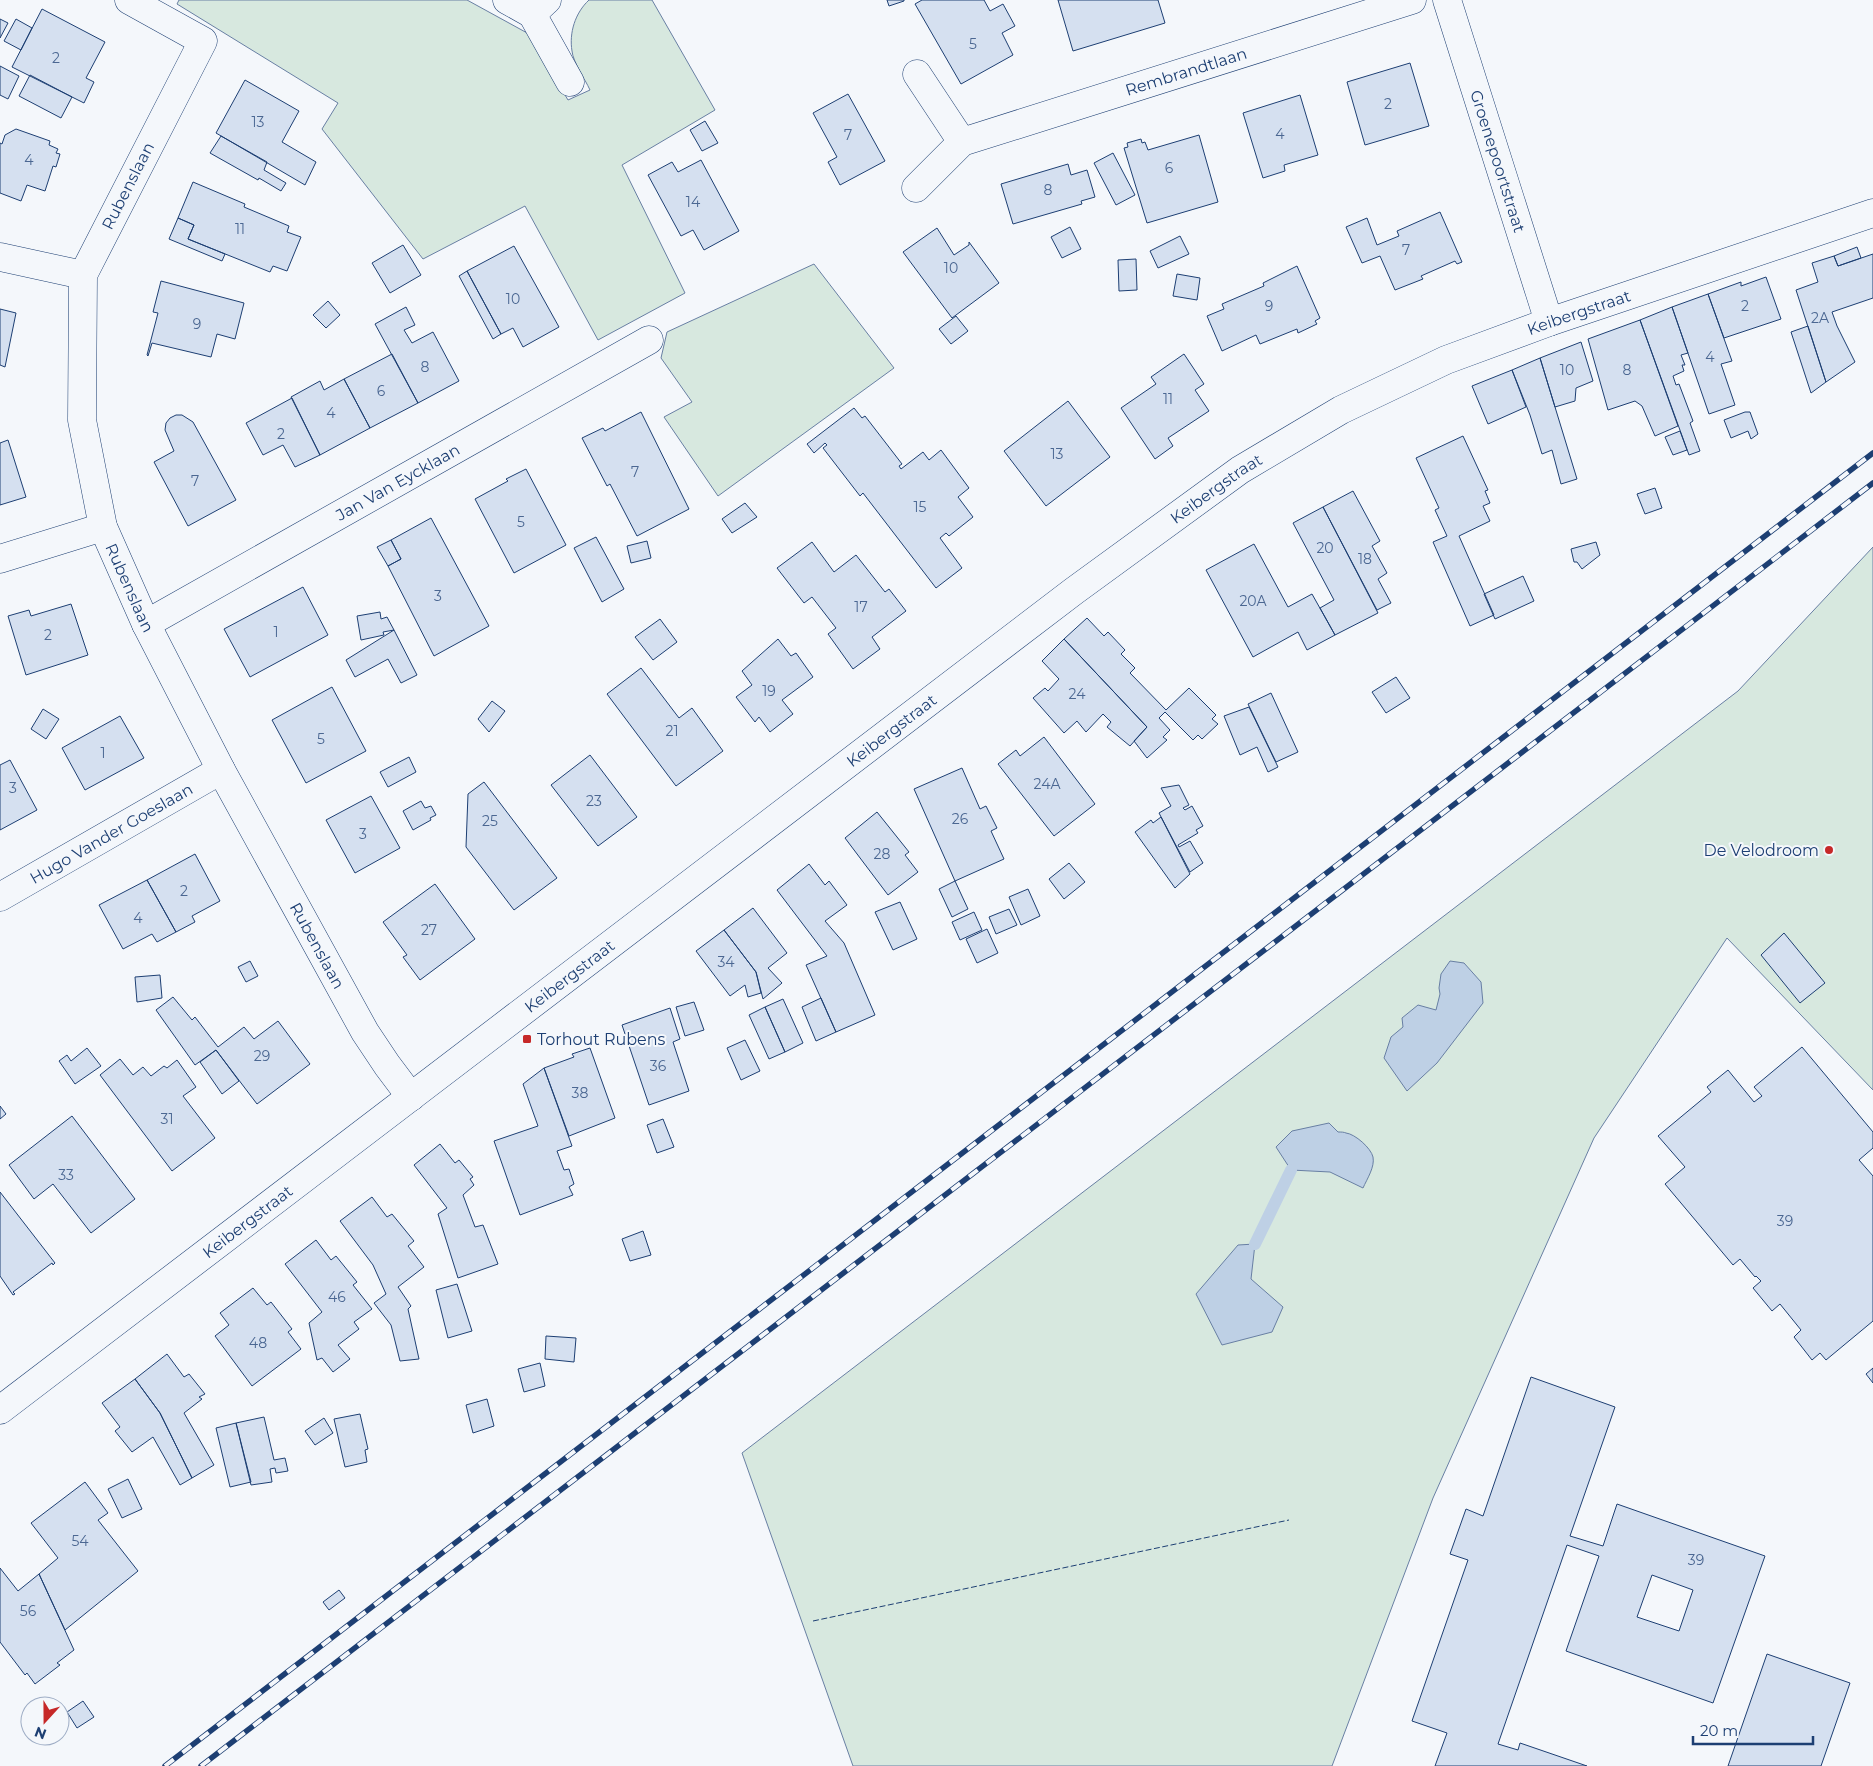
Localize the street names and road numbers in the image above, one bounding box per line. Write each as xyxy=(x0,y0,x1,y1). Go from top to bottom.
street label: Rembrandtlaan xyxy=(1123,43,1249,99)
street label: Groenepoortstraat xyxy=(1467,88,1530,235)
street label: Rubenslaan xyxy=(98,139,158,233)
street label: Keibergstraat xyxy=(1524,286,1634,339)
street label: Jan Van Eycklaan xyxy=(332,439,463,525)
street label: Keibergstraat xyxy=(1166,449,1266,527)
street label: Rubenslaan xyxy=(102,540,158,636)
street label: Keibergstraat xyxy=(843,690,941,771)
street label: Hugo Vander Goeslaan xyxy=(26,779,196,887)
street label: Rubenslaan xyxy=(286,899,349,992)
street label: Keibergstraat xyxy=(521,935,619,1016)
street label: Keibergstraat xyxy=(199,1181,296,1262)

